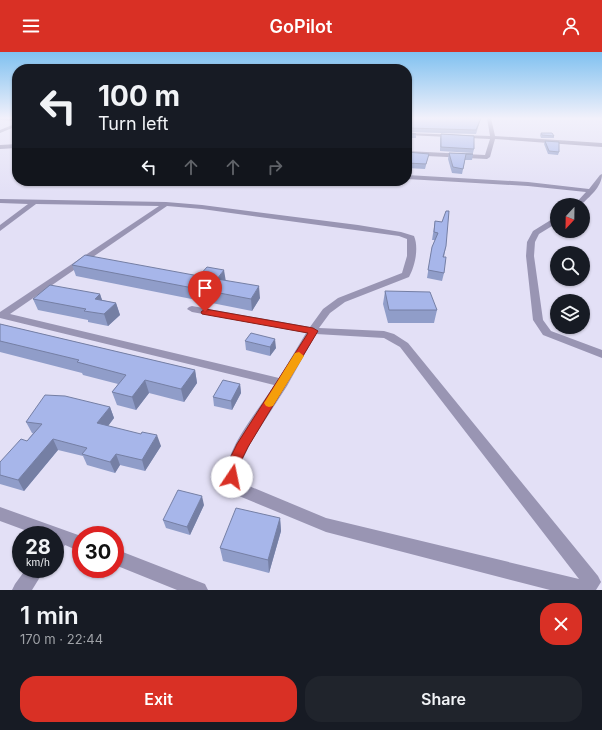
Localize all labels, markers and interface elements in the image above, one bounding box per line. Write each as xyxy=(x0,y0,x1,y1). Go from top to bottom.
icon: menu xyxy=(20,15,42,37)
icon: person xyxy=(560,15,582,37)
text: GoPilot xyxy=(270,16,332,37)
text: 100 m xyxy=(98,79,180,113)
icon: left xyxy=(32,80,84,132)
text: Turn left xyxy=(98,113,168,134)
icon: left xyxy=(138,156,160,178)
icon: ahead xyxy=(180,156,202,178)
icon: ahead xyxy=(222,156,244,178)
icon: right xyxy=(264,156,286,178)
north arrow xyxy=(550,198,590,238)
map controls xyxy=(550,198,590,334)
button: search xyxy=(550,246,590,286)
pin xyxy=(188,271,222,312)
icon: arrive xyxy=(194,277,216,299)
button: layers xyxy=(550,294,590,334)
position arrow xyxy=(211,456,253,498)
speed limit sign: 30 xyxy=(72,526,124,578)
text: 28 xyxy=(25,535,51,559)
text: km/h xyxy=(26,556,50,568)
text: 1 min xyxy=(20,601,79,630)
button: close xyxy=(540,603,582,645)
text: 170 m · 22:44 xyxy=(20,631,103,647)
button: Exit xyxy=(20,676,297,722)
button: Share xyxy=(305,676,582,722)

